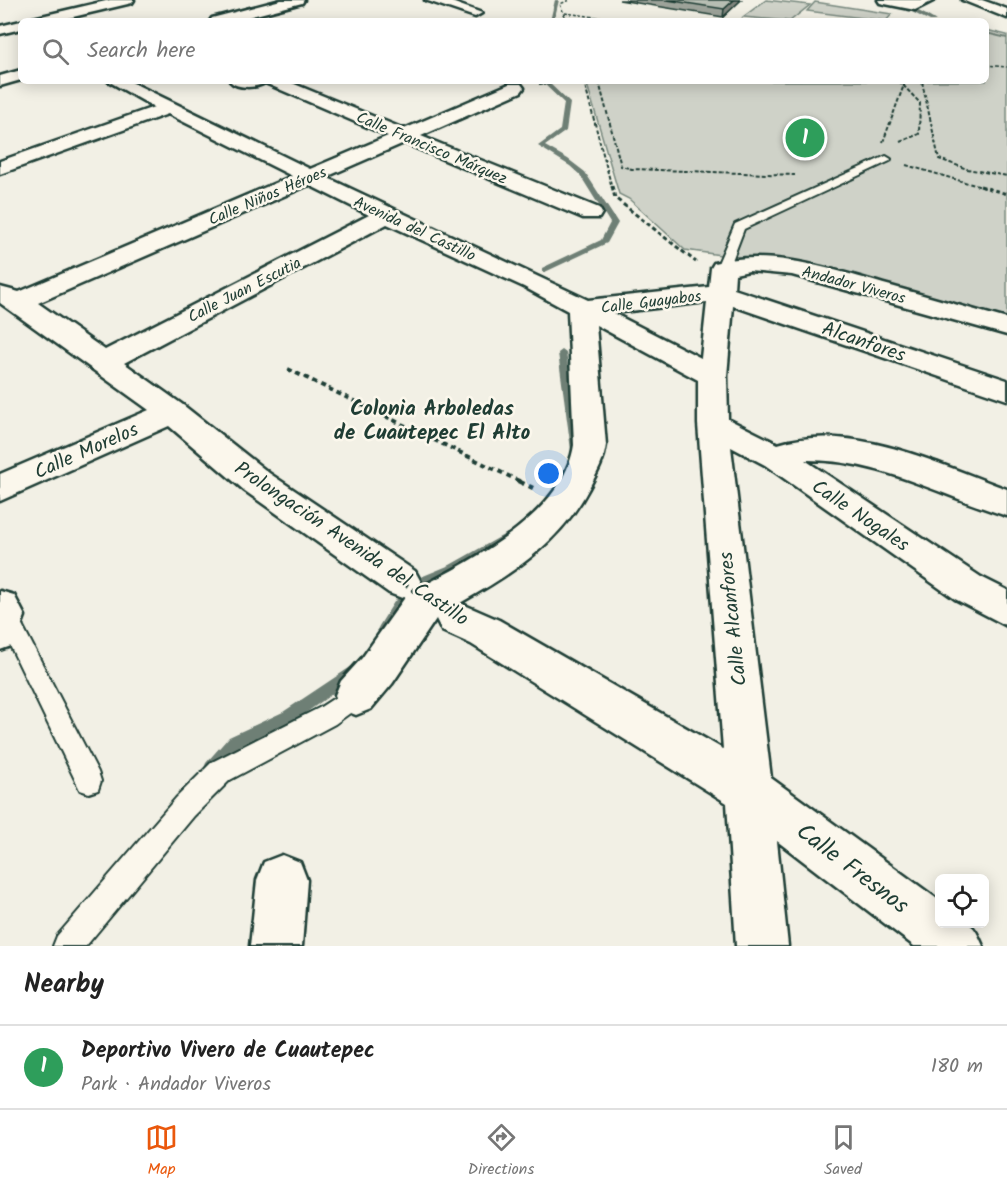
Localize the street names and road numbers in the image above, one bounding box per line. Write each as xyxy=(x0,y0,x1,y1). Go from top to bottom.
street label: Calle Francisco Márquez xyxy=(352,105,511,191)
street label: Calle Niños Héroes xyxy=(204,160,331,233)
street label: Avenida del Castillo xyxy=(349,190,480,269)
street label: Calle Juan Escutia xyxy=(183,251,306,330)
street label: Andador Viveros xyxy=(799,260,908,311)
street label: Calle Guayabos xyxy=(600,284,703,321)
street label: Alcanfores xyxy=(817,314,910,372)
street label: Calle Morelos xyxy=(30,414,145,489)
street label: Prolongación Avenida del Castillo xyxy=(227,454,475,635)
street label: Calle Nogales xyxy=(804,472,916,562)
street label: Calle Alcanfores xyxy=(711,550,757,688)
street label: Calle Fresnos xyxy=(787,814,917,925)

